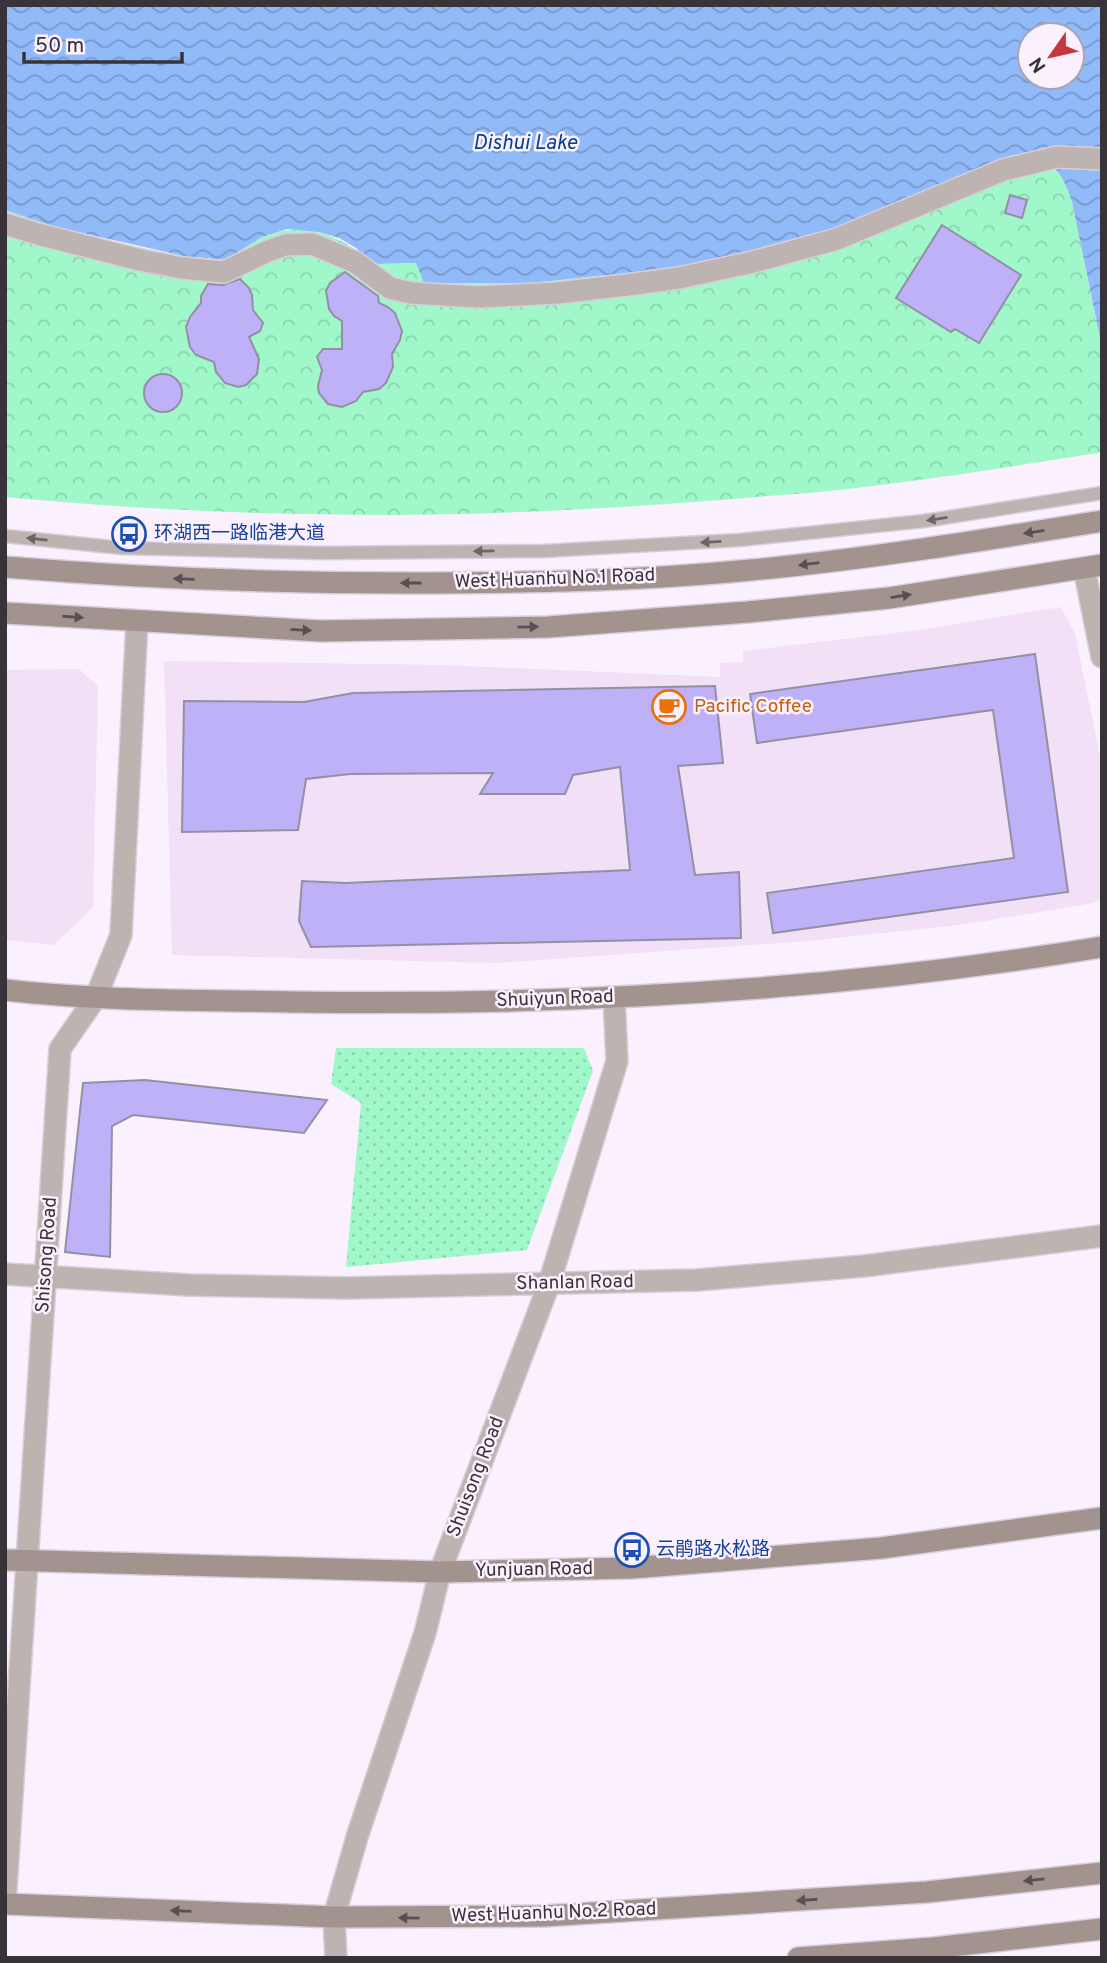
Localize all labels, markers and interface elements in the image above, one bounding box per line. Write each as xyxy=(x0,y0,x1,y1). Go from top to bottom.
scale bar xyxy=(24,21,182,65)
north arrow xyxy=(1016,21,1086,91)
text: 50 m xyxy=(35,33,84,60)
text: N xyxy=(1025,52,1052,77)
water label: Dishui Lake xyxy=(473,130,578,157)
one-way arrow xyxy=(926,513,948,524)
bus stop icon: 环湖西一路临港大道 xyxy=(110,515,148,553)
place label: 环湖西一路临港大道 xyxy=(154,522,325,546)
one-way arrow xyxy=(1023,527,1045,538)
one-way arrow xyxy=(25,533,47,544)
one-way arrow xyxy=(700,536,722,547)
one-way arrow xyxy=(473,546,495,557)
one-way arrow xyxy=(798,558,820,569)
street label: West Huanhu No.1 Road xyxy=(454,564,656,594)
one-way arrow xyxy=(172,573,194,585)
one-way arrow xyxy=(400,577,422,589)
one-way arrow xyxy=(890,590,912,601)
one-way arrow xyxy=(63,612,85,623)
one-way arrow xyxy=(517,621,539,633)
one-way arrow xyxy=(290,625,312,636)
cafe icon: Pacific Coffee xyxy=(650,688,688,726)
place label: Pacific Coffee xyxy=(694,695,812,719)
street label: Shuiyun Road xyxy=(496,985,614,1013)
street label: Shisong Road xyxy=(31,1196,63,1314)
street label: Shanlan Road xyxy=(516,1270,634,1296)
street label: Shuisong Road xyxy=(442,1413,510,1541)
bus stop icon: 云鹃路水松路 xyxy=(613,1531,651,1569)
place label: 云鹃路水松路 xyxy=(656,1538,770,1562)
street label: Yunjuan Road xyxy=(475,1557,593,1583)
one-way arrow xyxy=(1023,1875,1045,1886)
one-way arrow xyxy=(796,1895,818,1906)
street label: West Huanhu No.2 Road xyxy=(451,1897,657,1929)
one-way arrow xyxy=(170,1906,192,1917)
one-way arrow xyxy=(398,1912,420,1923)

